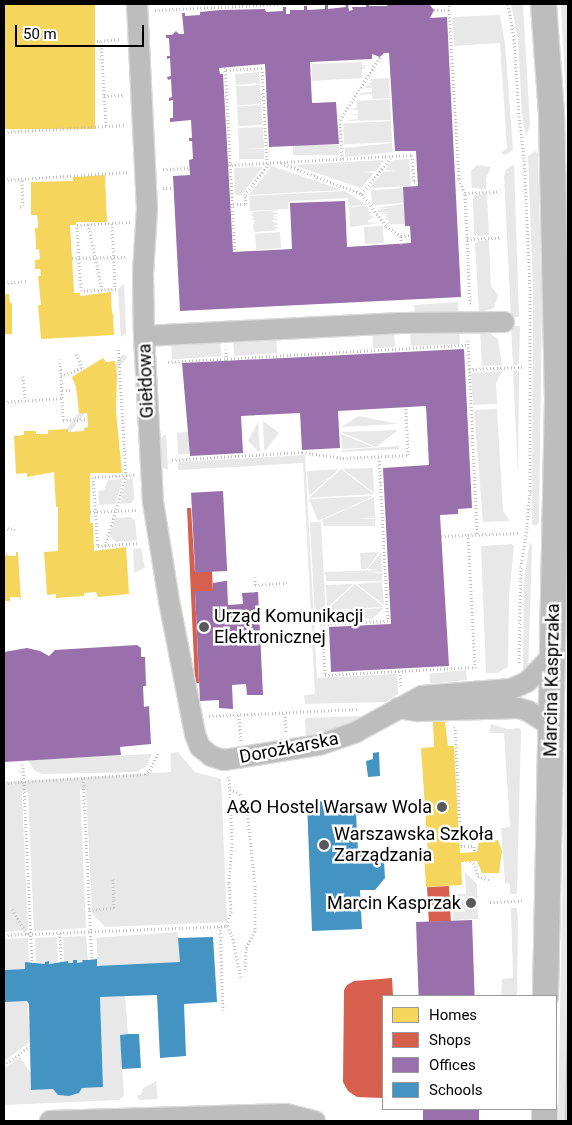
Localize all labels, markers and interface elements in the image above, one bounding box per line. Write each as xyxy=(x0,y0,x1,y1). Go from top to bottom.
scale bar xyxy=(18,15,146,47)
text: 50 m xyxy=(23,25,57,43)
street label: Giełdowa xyxy=(134,343,158,419)
street label: Marcina Kasprzaka xyxy=(540,603,564,757)
place label: Urząd Komunikacji Elektronicznej xyxy=(214,606,363,649)
marker: Urząd Komunikacji Elektronicznej xyxy=(198,621,210,633)
street label: Dorożkarska xyxy=(238,728,340,768)
place label: A&O Hostel Warsaw Wola xyxy=(227,796,432,818)
marker: A&O Hostel Warsaw Wola xyxy=(436,801,448,813)
place label: Warszawska Szkoła Zarządzania xyxy=(334,824,493,866)
marker: Warszawska Szkoła Zarządzania xyxy=(318,839,330,851)
place label: Marcin Kasprzak xyxy=(327,892,461,914)
marker: Marcin Kasprzak xyxy=(465,897,477,909)
legend xyxy=(382,995,557,1110)
text: Homes xyxy=(429,1006,477,1024)
text: Shops xyxy=(429,1031,471,1049)
text: Offices xyxy=(429,1056,476,1074)
text: Schools xyxy=(429,1081,483,1099)

